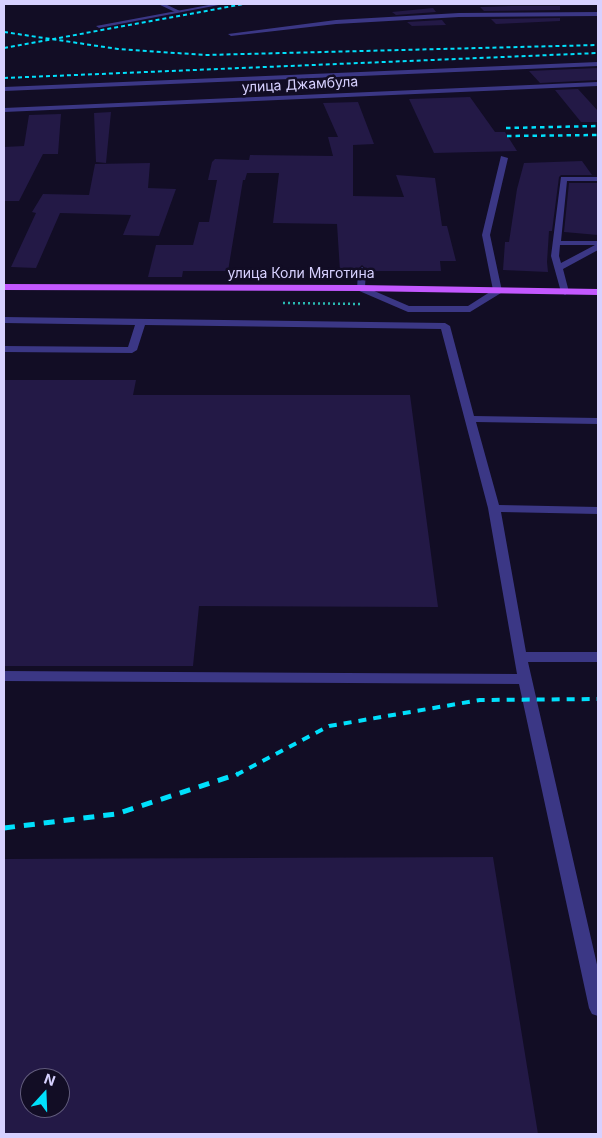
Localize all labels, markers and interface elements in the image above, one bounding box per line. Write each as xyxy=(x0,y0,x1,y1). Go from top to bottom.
street label: улица Джамбула xyxy=(241,74,359,96)
street label: улица Коли Мяготина xyxy=(227,266,375,282)
north arrow xyxy=(20,1068,70,1118)
text: N xyxy=(42,1070,58,1089)

